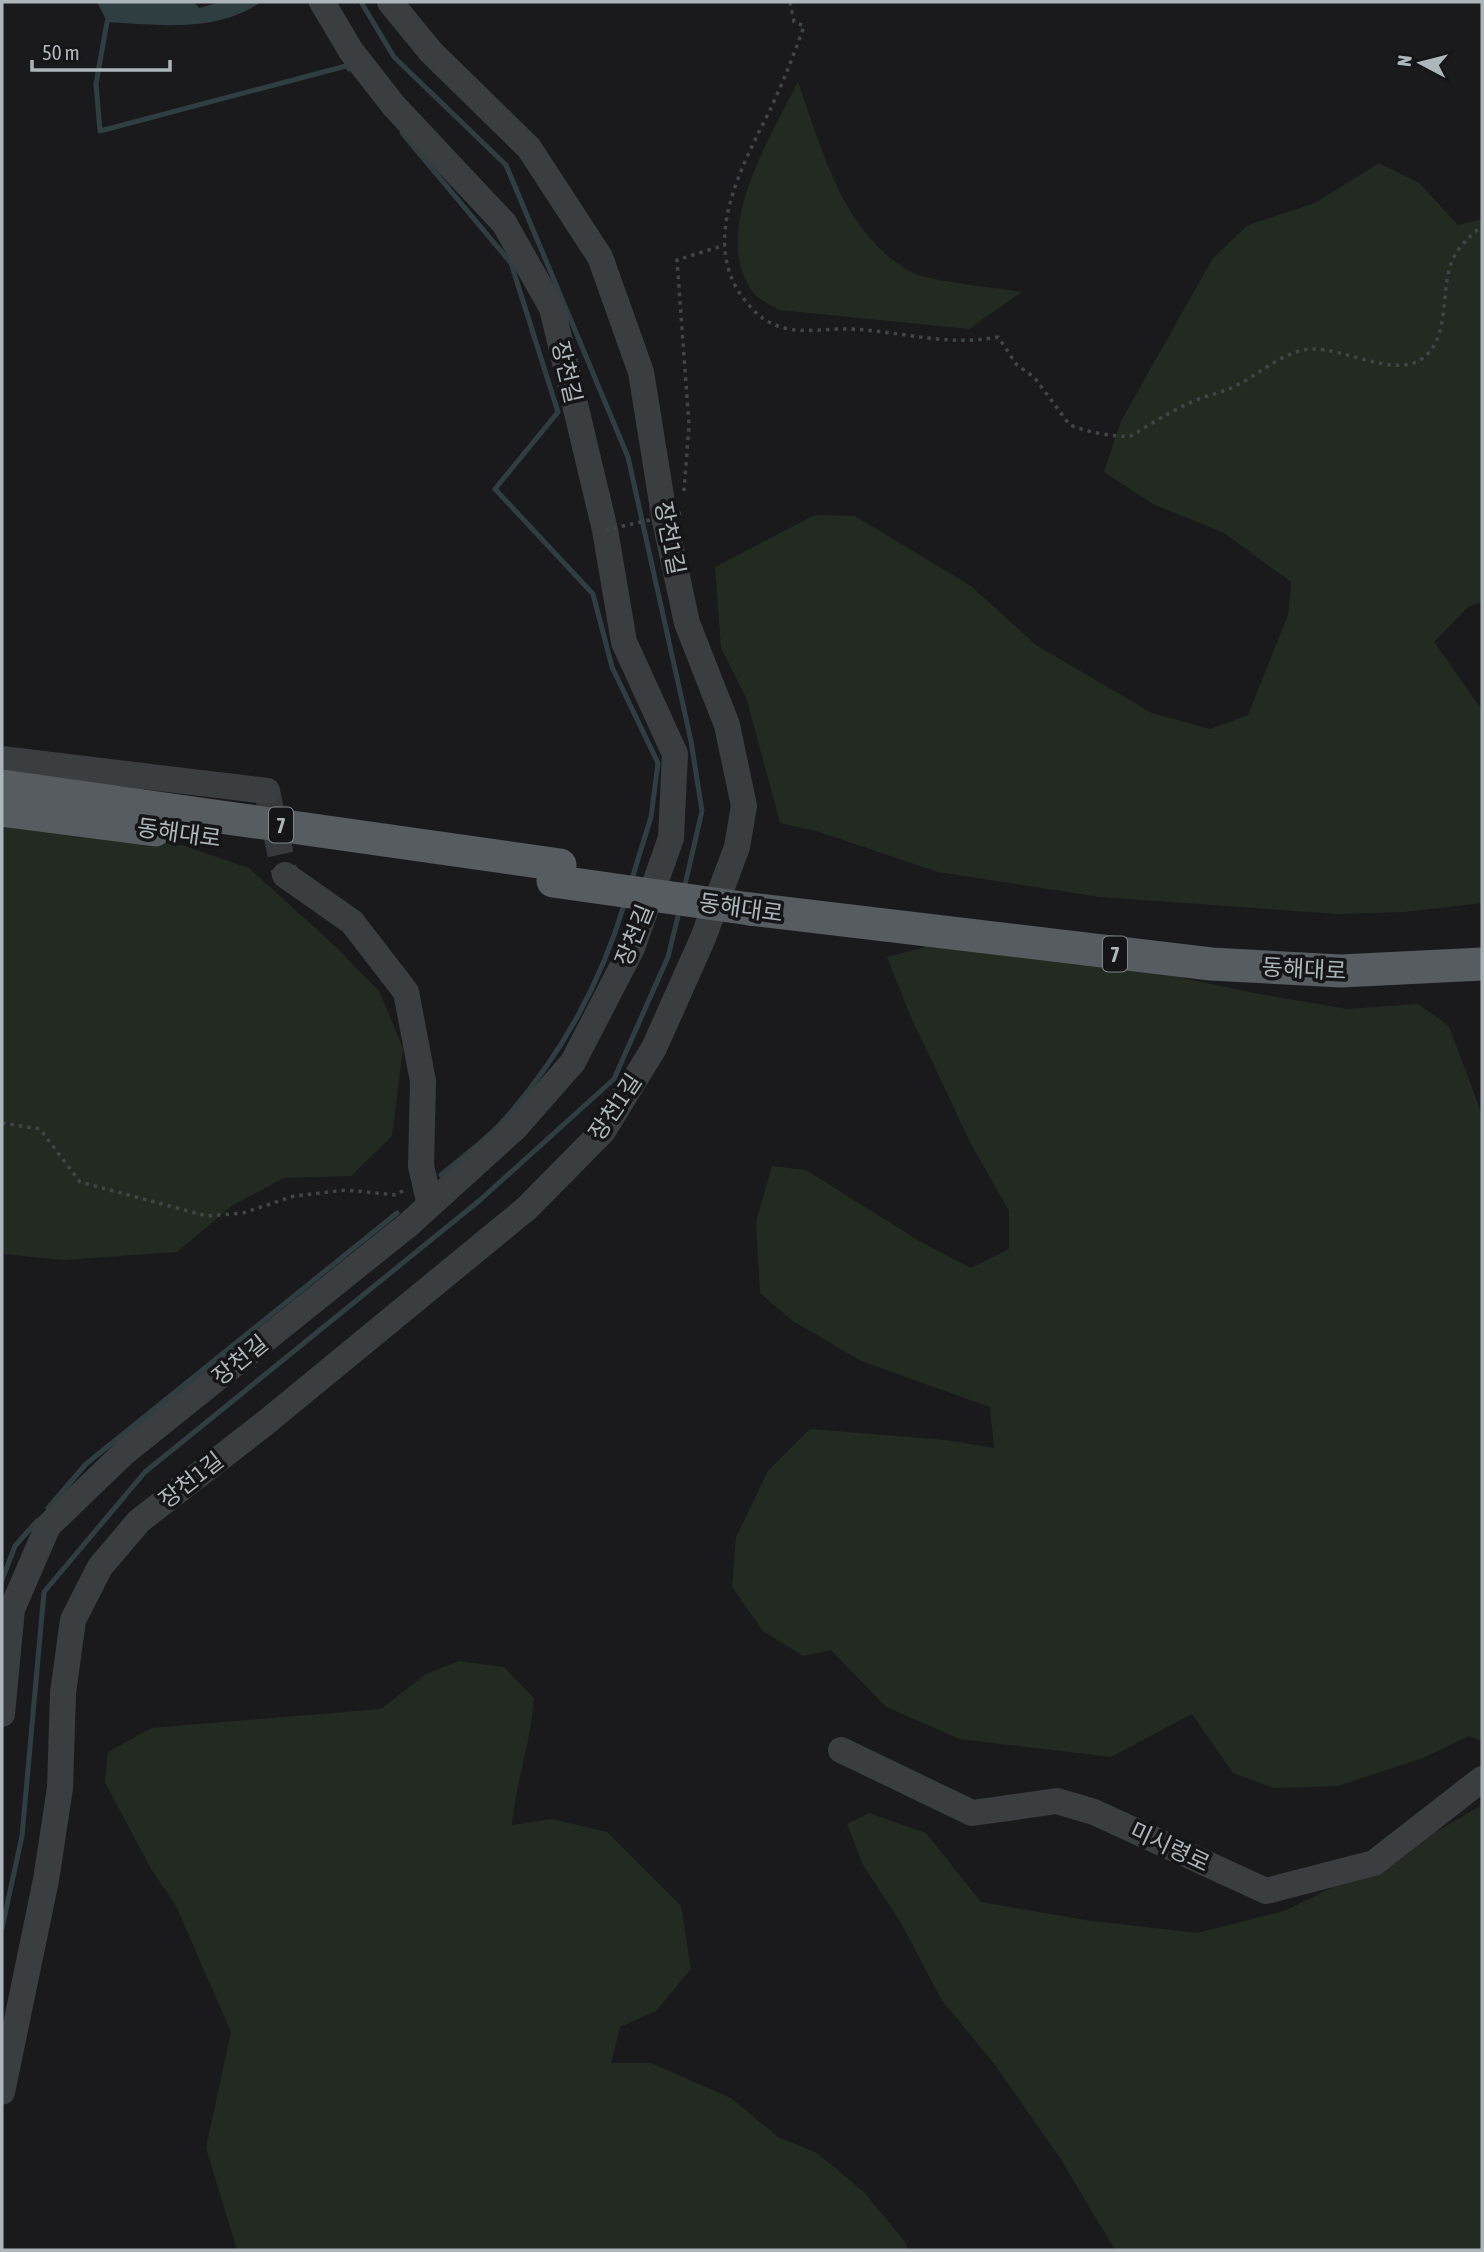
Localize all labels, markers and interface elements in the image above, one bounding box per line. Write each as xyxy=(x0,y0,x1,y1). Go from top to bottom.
scale bar xyxy=(32,28,170,72)
north arrow xyxy=(1386,28,1456,98)
text: 50 m xyxy=(42,40,80,64)
text: N xyxy=(1393,54,1416,68)
street label: 장천길 xyxy=(547,338,587,406)
street label: 장천1길 xyxy=(650,499,690,577)
road number: 7 xyxy=(269,808,293,842)
street label: 동해대로 xyxy=(135,814,223,852)
street label: 동해대로 xyxy=(697,889,785,927)
street label: 장천길 xyxy=(610,901,658,969)
road number: 7 xyxy=(1103,936,1127,972)
street label: 동해대로 xyxy=(1261,954,1347,984)
street label: 장천1길 xyxy=(583,1069,647,1145)
street label: 장천길 xyxy=(207,1330,273,1390)
street label: 장천1길 xyxy=(154,1447,228,1513)
street label: 미시령로 xyxy=(1126,1817,1214,1877)

